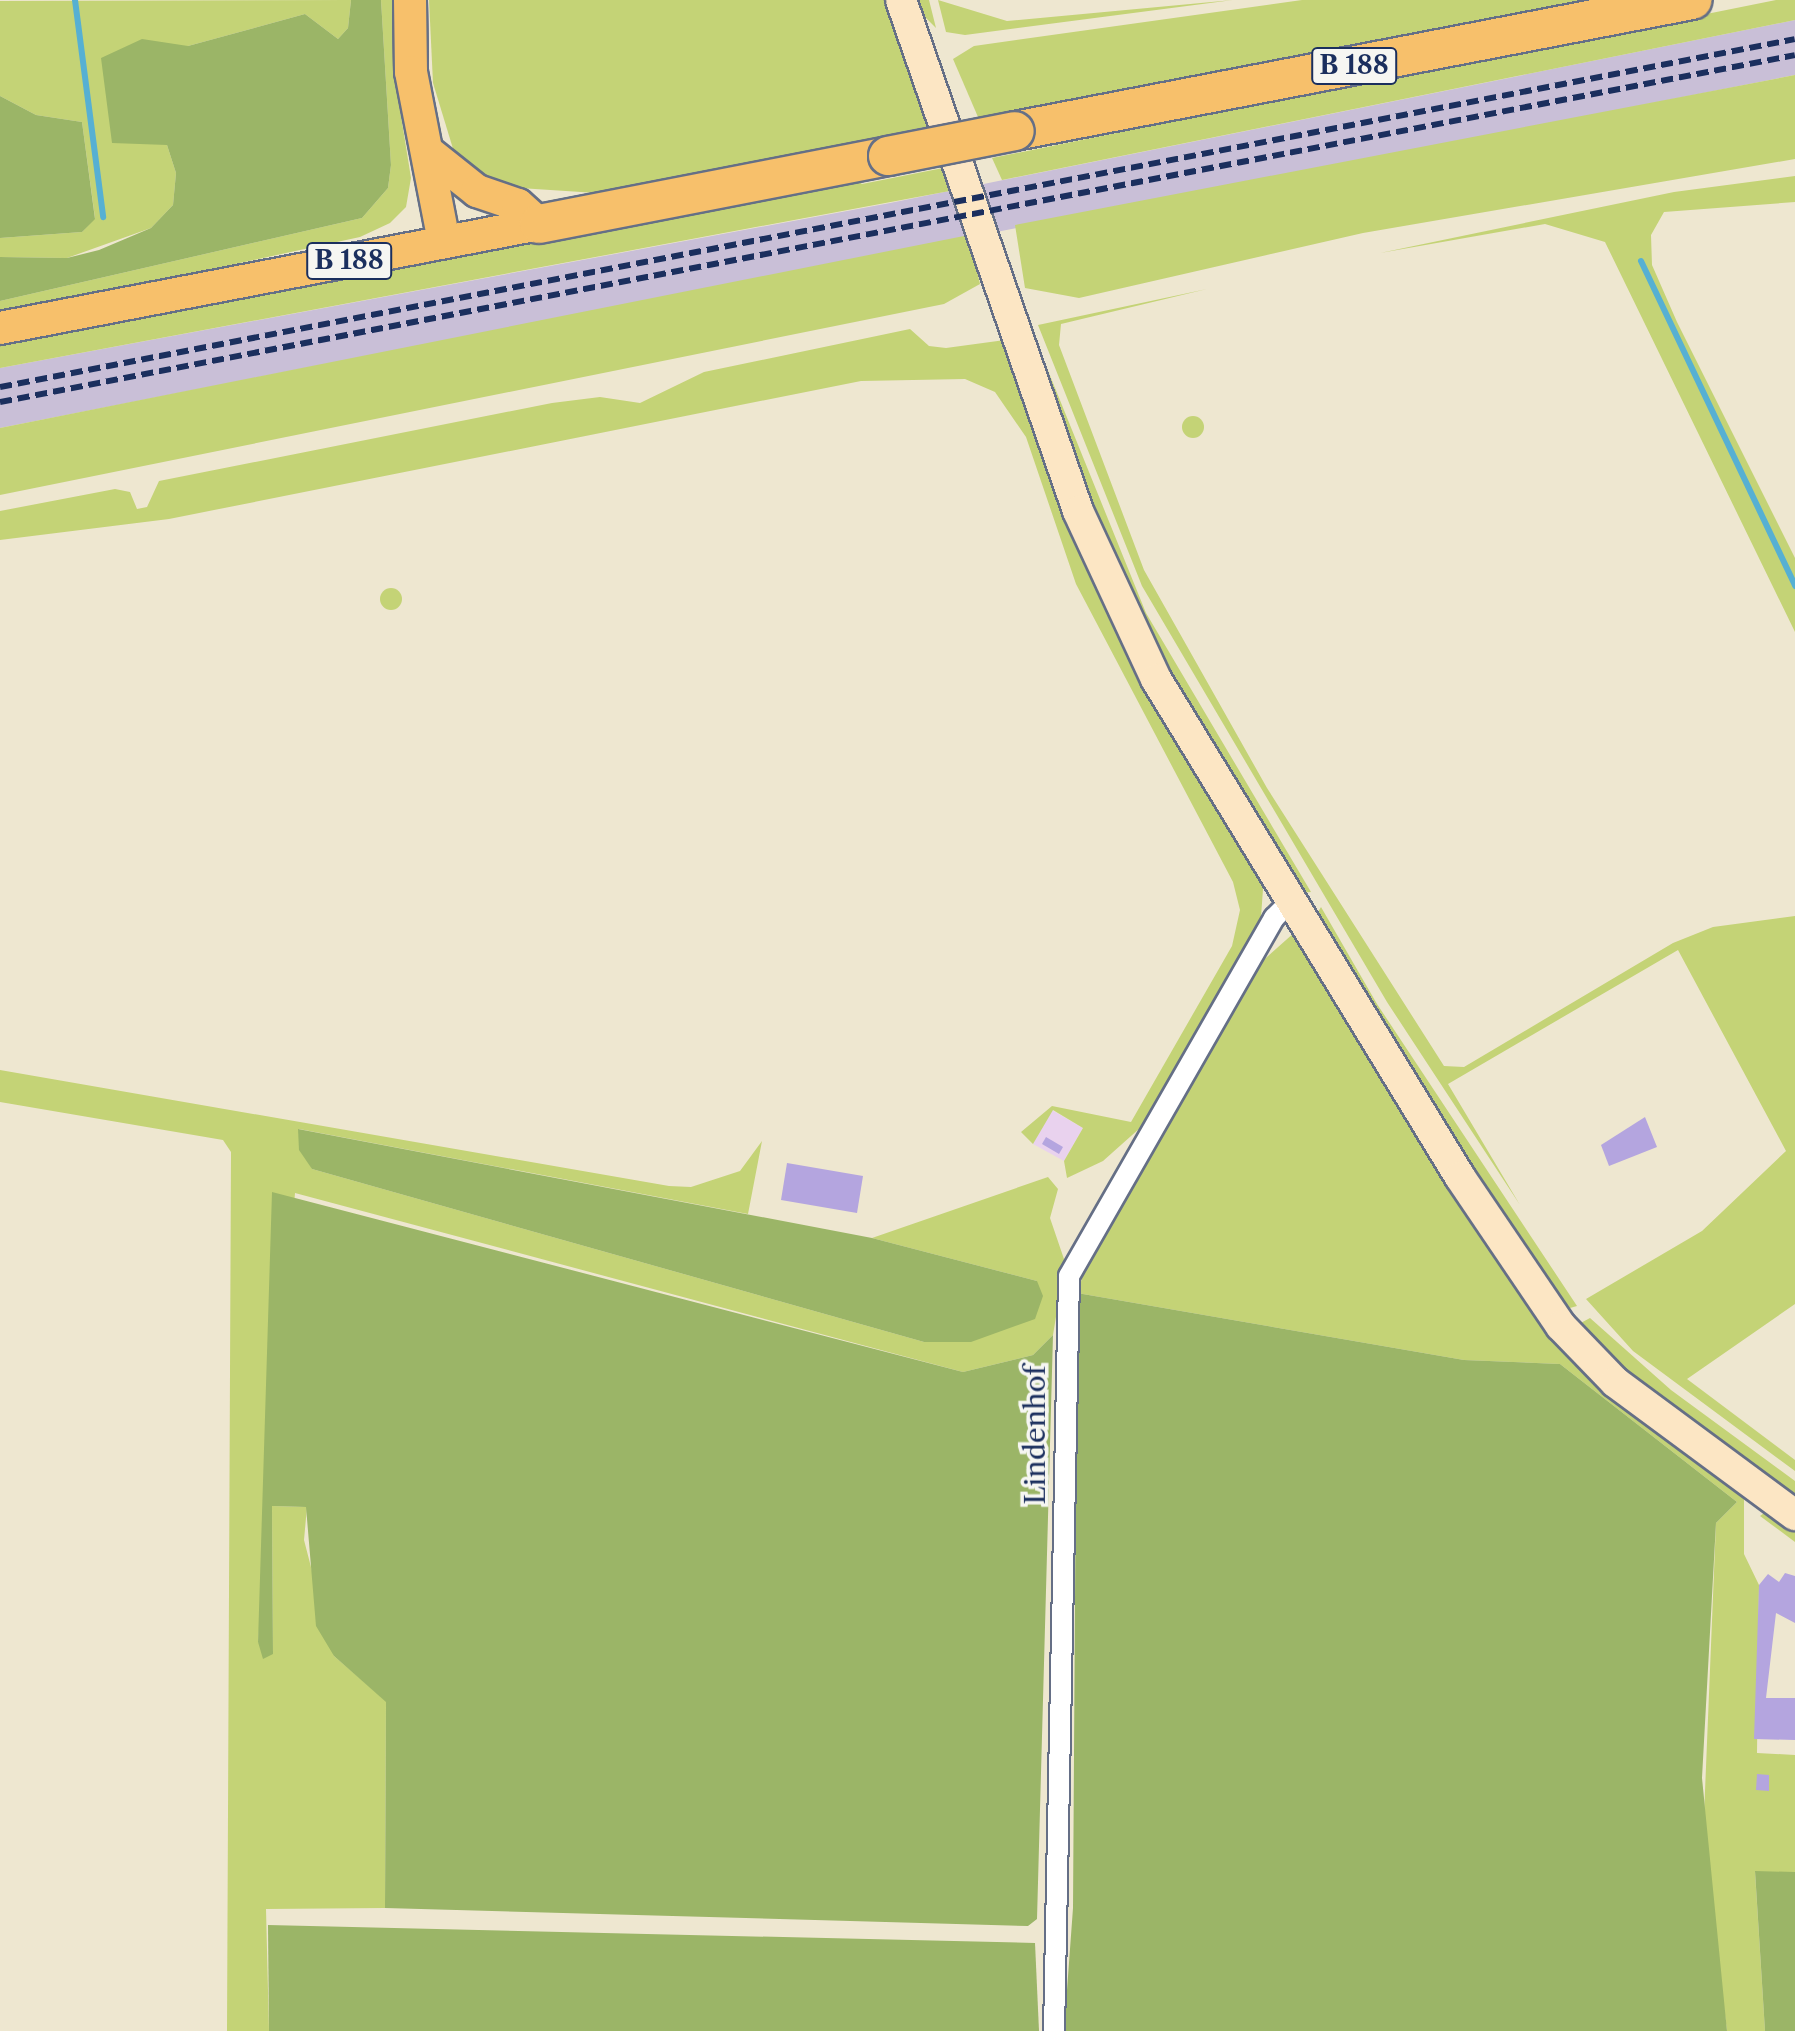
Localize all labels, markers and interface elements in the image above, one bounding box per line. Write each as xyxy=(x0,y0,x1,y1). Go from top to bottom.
road number: B 188 xyxy=(1310,44,1398,88)
road number: B 188 xyxy=(305,239,393,283)
street label: Lindenhof xyxy=(1018,1365,1052,1505)

